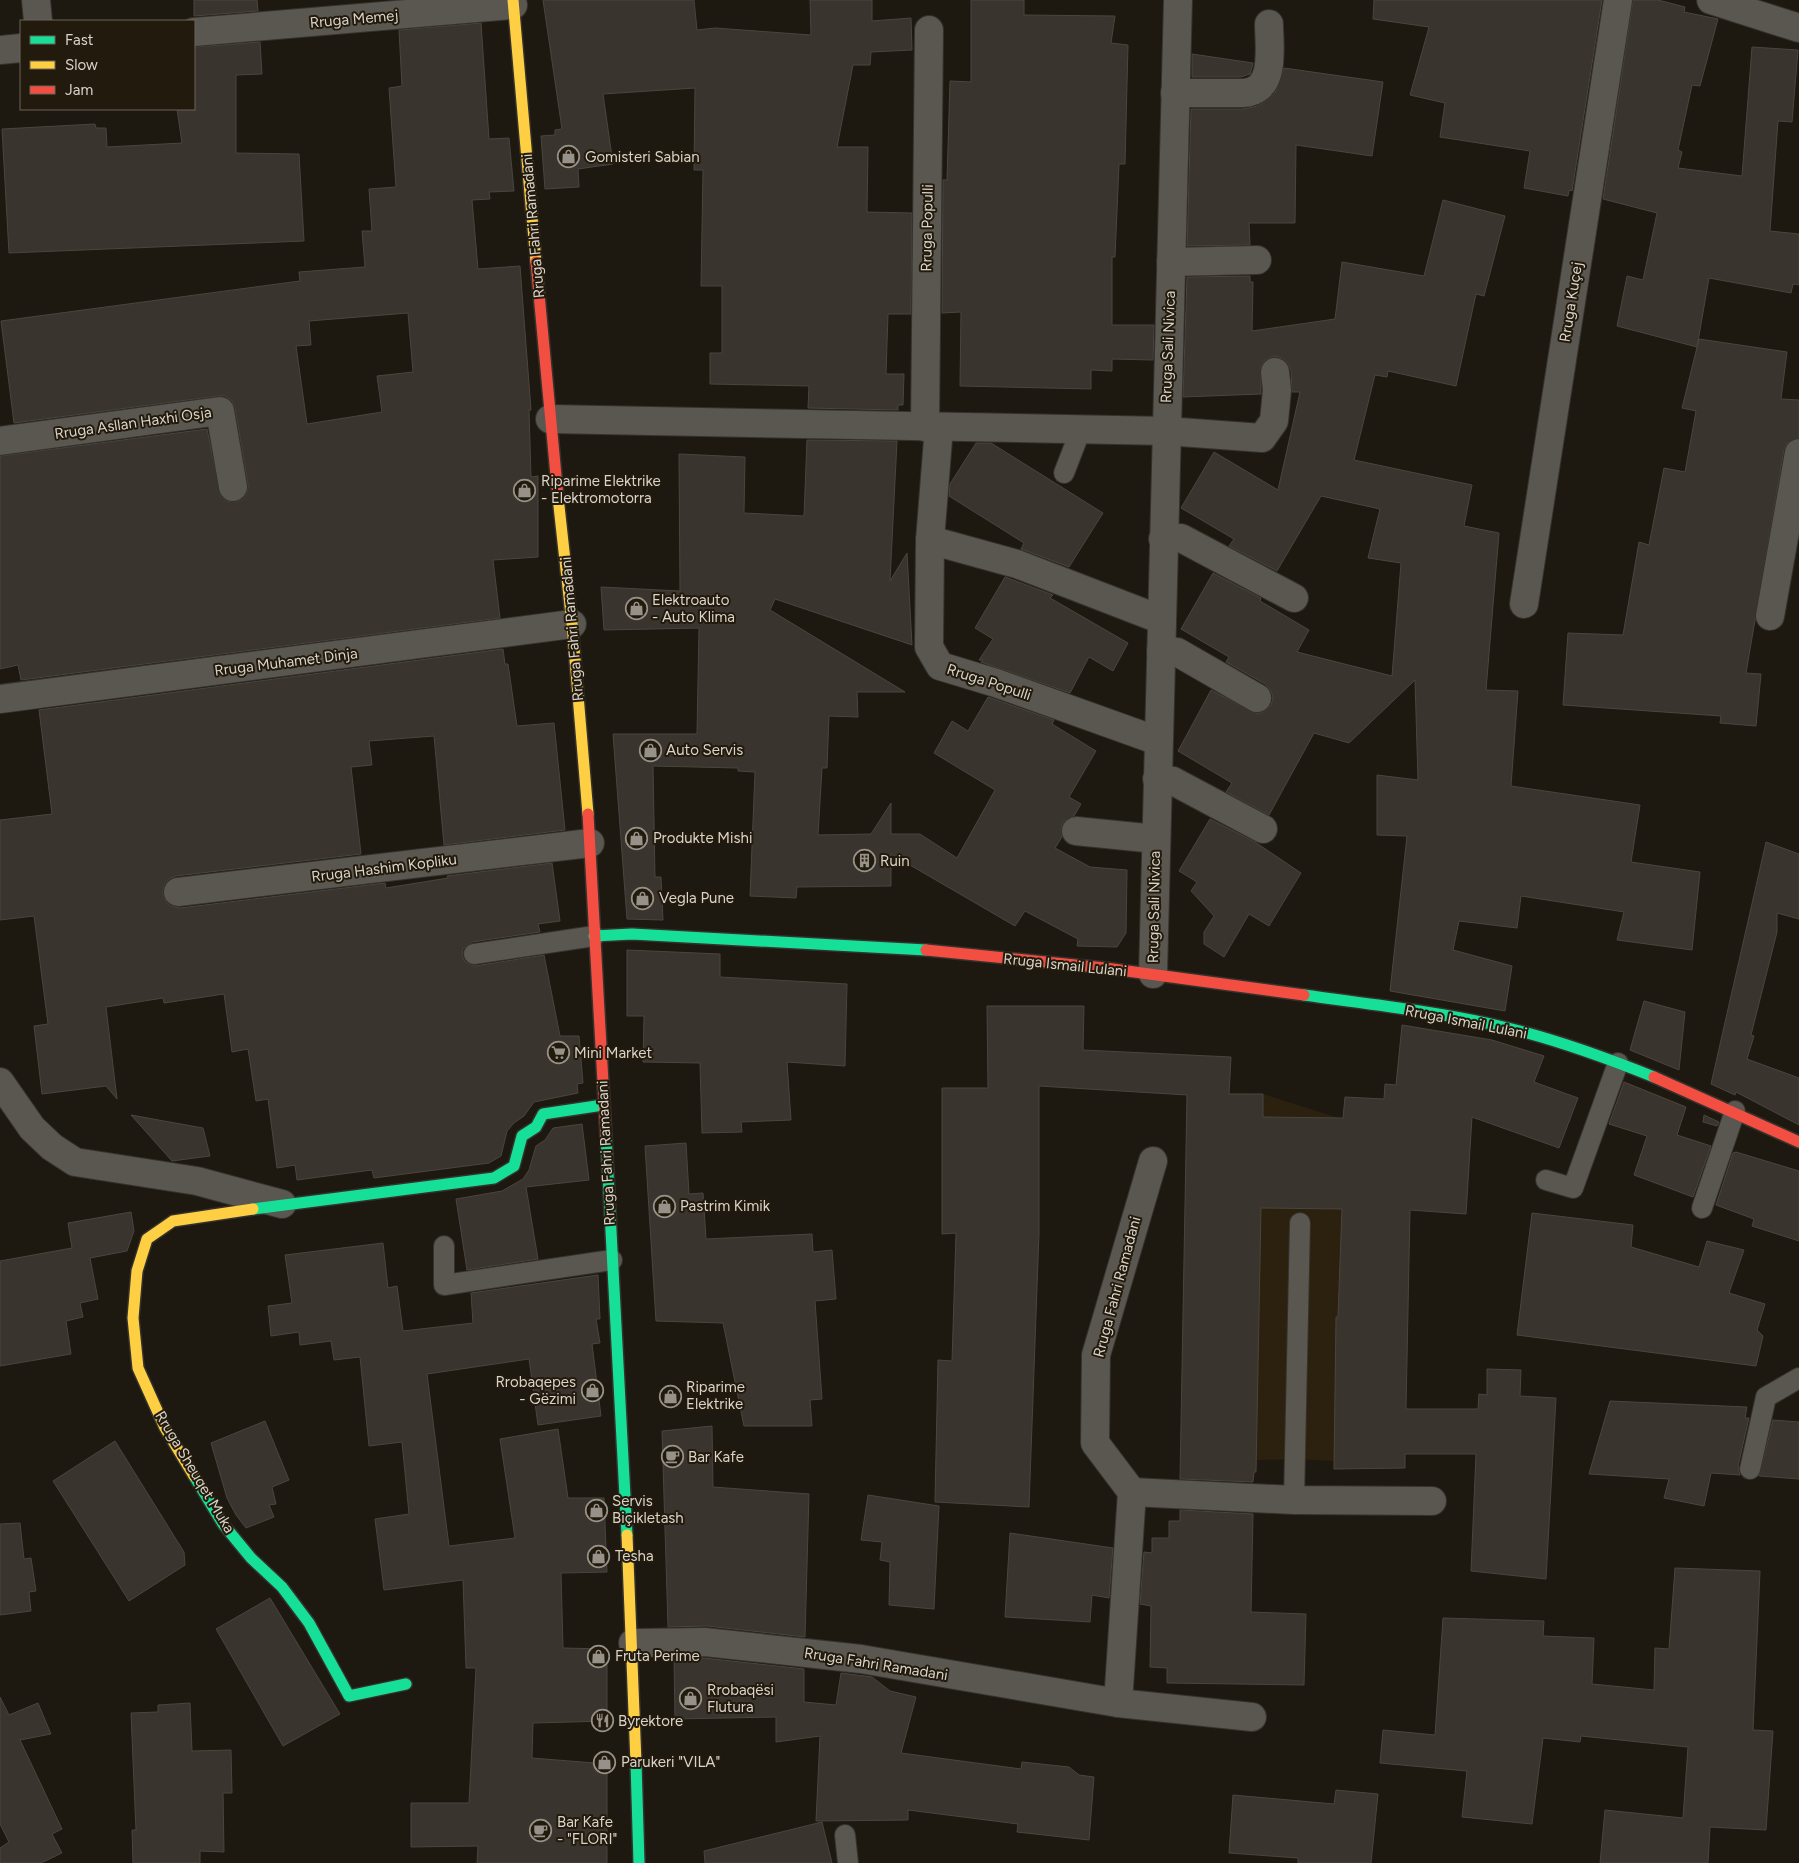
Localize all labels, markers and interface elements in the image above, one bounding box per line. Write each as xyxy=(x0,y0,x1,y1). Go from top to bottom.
street label: Rruga Memej xyxy=(309,6,399,32)
legend xyxy=(20,20,195,110)
text: Fast xyxy=(65,31,94,49)
text: Slow xyxy=(65,56,98,74)
text: Jam xyxy=(65,81,93,99)
shop icon: Gomisteri Sabian xyxy=(557,145,581,169)
place label: Gomisteri Sabian xyxy=(585,148,700,166)
street label: Rruga Fahri Ramadani xyxy=(518,153,548,299)
street label: Rruga Populli xyxy=(917,184,937,272)
street label: Rruga Kuçej xyxy=(1556,261,1586,343)
street label: Rruga Sali Nivica xyxy=(1157,290,1179,404)
street label: Rruga Asllan Haxhi Osja xyxy=(53,403,213,443)
place label: Riparime Elektrike - Elektromotorra xyxy=(541,472,661,507)
shop icon: Riparime Elektrike - Elektromotorra xyxy=(513,478,537,502)
street label: Rruga Fahri Ramadani xyxy=(557,556,587,702)
place label: Elektroauto - Auto Klima xyxy=(652,591,735,626)
shop icon: Elektroauto - Auto Klima xyxy=(624,597,648,621)
street label: Rruga Muhamet Dinja xyxy=(213,644,359,680)
street label: Rruga Populli xyxy=(945,660,1033,704)
shop icon: Auto Servis xyxy=(638,738,662,762)
place label: Auto Servis xyxy=(666,741,743,759)
shop icon: Produkte Mishi xyxy=(625,826,649,850)
place label: Produkte Mishi xyxy=(653,829,752,847)
building icon: Ruin xyxy=(852,849,876,873)
street label: Rruga Hashim Kopliku xyxy=(310,850,458,886)
street label: Rruga Sali Nivica xyxy=(1144,851,1164,963)
place label: Ruin xyxy=(880,852,910,870)
shop icon: Vegla Pune xyxy=(631,886,655,910)
place label: Vegla Pune xyxy=(659,889,734,907)
street label: Rruga Ismail Lulani xyxy=(1002,950,1128,980)
street label: Rruga Ismail Lulani xyxy=(1403,1001,1529,1043)
supermarket icon: Mini Market xyxy=(546,1041,570,1065)
place label: Mini Market xyxy=(574,1044,652,1062)
street label: Rruga Fahri Ramadani xyxy=(593,1080,619,1226)
shop icon: Pastrim Kimik xyxy=(652,1194,676,1218)
place label: Pastrim Kimik xyxy=(680,1197,771,1215)
street label: Rruga Fahri Ramadani xyxy=(1090,1215,1144,1359)
place label: Rrobaqepes - Gëzimi xyxy=(495,1373,576,1408)
place label: Riparime Elektrike xyxy=(686,1378,745,1413)
shop icon: Rrobaqepes - Gëzimi xyxy=(580,1379,604,1403)
shop icon: Riparime Elektrike xyxy=(658,1384,682,1408)
street label: Rruga Sheuqet Muka xyxy=(151,1408,239,1536)
cafe icon: Bar Kafe xyxy=(660,1445,684,1469)
place label: Bar Kafe xyxy=(688,1448,744,1466)
place label: Servis Biçikletash xyxy=(612,1492,684,1527)
shop icon: Servis Biçikletash xyxy=(584,1498,608,1522)
shop icon: Tesha xyxy=(587,1544,611,1568)
place label: Tesha xyxy=(615,1547,654,1565)
shop icon: Fruta Perime xyxy=(587,1644,611,1668)
street label: Rruga Fahri Ramadani xyxy=(803,1644,949,1684)
place label: Fruta Perime xyxy=(615,1647,700,1665)
place label: Rrobaqësi Flutura xyxy=(707,1681,774,1716)
shop icon: Rrobaqësi Flutura xyxy=(679,1687,703,1711)
restaurant icon: Byrektore xyxy=(590,1709,614,1733)
place label: Byrektore xyxy=(618,1712,683,1730)
shop icon: Parukeri "VILA" xyxy=(593,1750,617,1774)
place label: Parukeri "VILA" xyxy=(621,1753,720,1771)
place label: Bar Kafe - "FLORI" xyxy=(557,1813,617,1848)
cafe icon: Bar Kafe - "FLORI" xyxy=(529,1819,553,1843)

